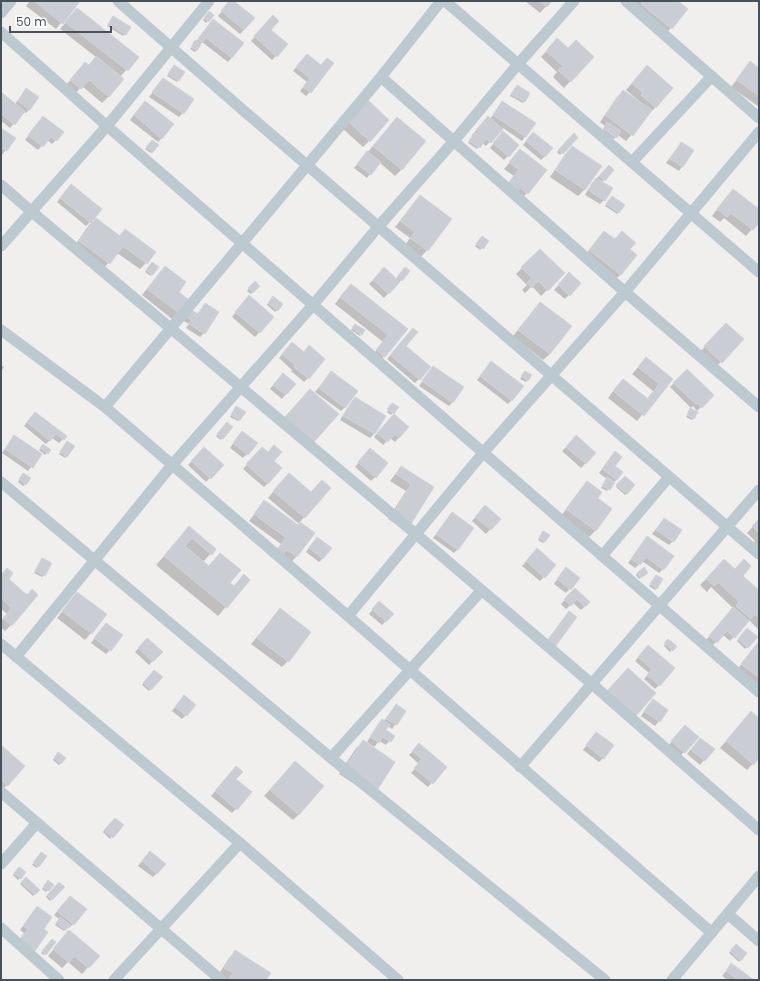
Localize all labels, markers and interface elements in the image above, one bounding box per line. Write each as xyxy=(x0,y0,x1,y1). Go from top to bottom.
scale bar xyxy=(10,8,111,34)
text: 50 m xyxy=(16,13,47,30)

